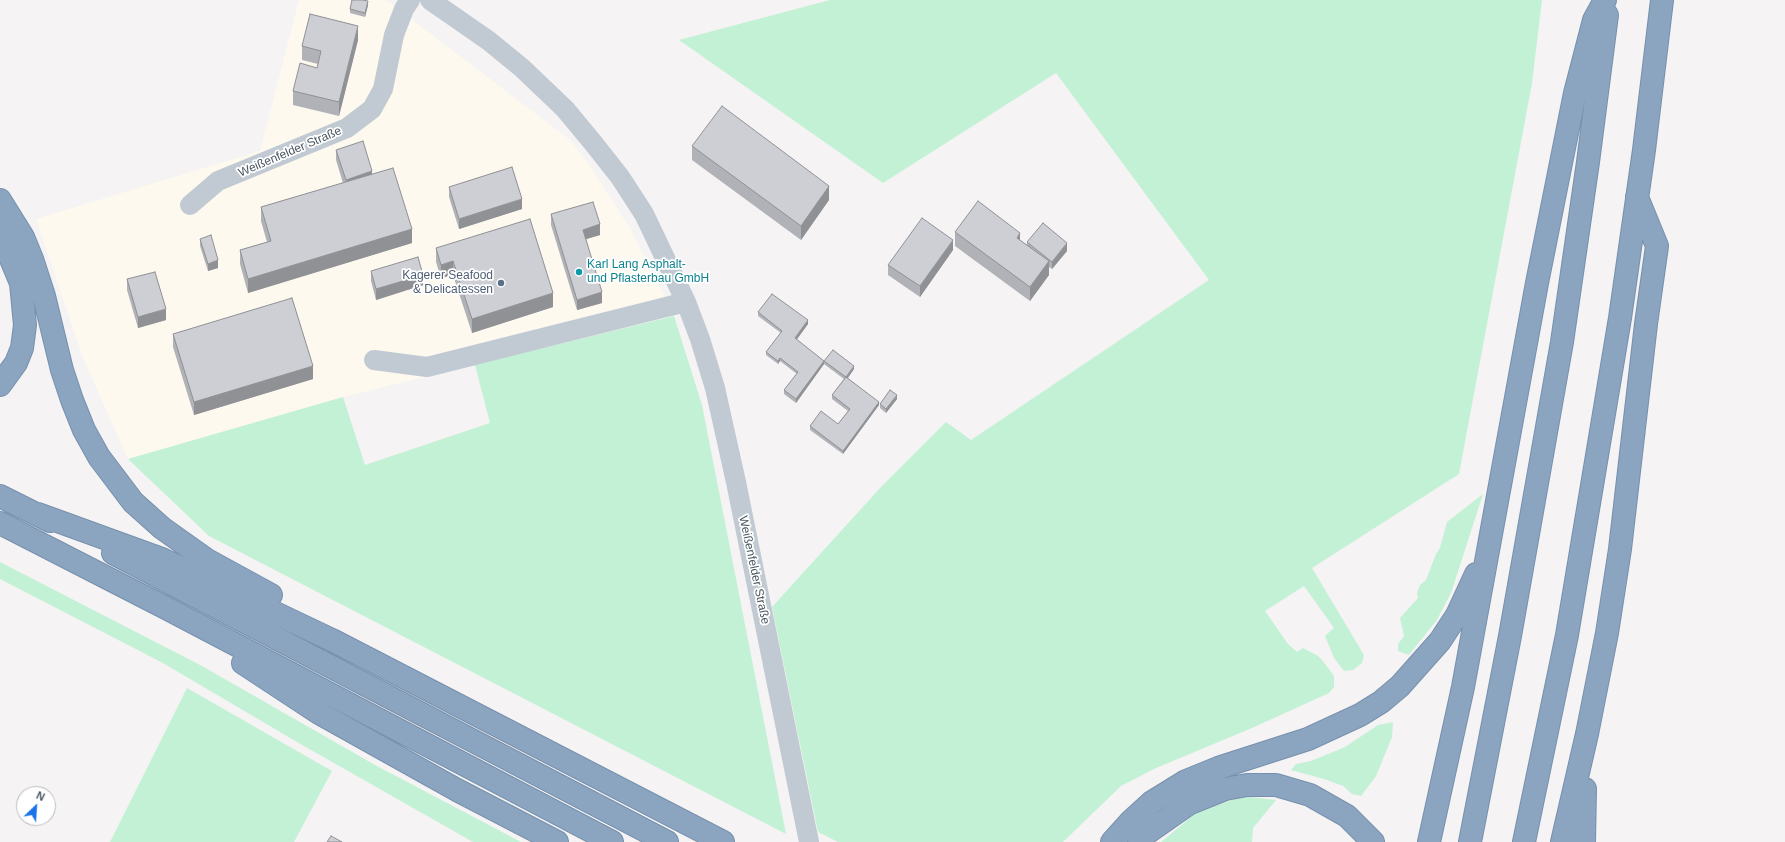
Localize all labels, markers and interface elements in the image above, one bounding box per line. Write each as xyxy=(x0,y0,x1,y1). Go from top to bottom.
street label: Weißenfelder Straße xyxy=(236,124,344,180)
place label: Karl Lang Asphalt- und Pflasterbau GmbH xyxy=(587,258,709,286)
marker: Karl Lang Asphalt- und Pflasterbau GmbH xyxy=(574,267,584,277)
place label: Kagerer Seafood & Delicatessen xyxy=(402,269,493,297)
marker: Kagerer Seafood & Delicatessen xyxy=(496,278,506,288)
street label: Weißenfelder Straße xyxy=(735,514,773,626)
north arrow xyxy=(16,786,56,826)
text: N xyxy=(35,789,47,803)

